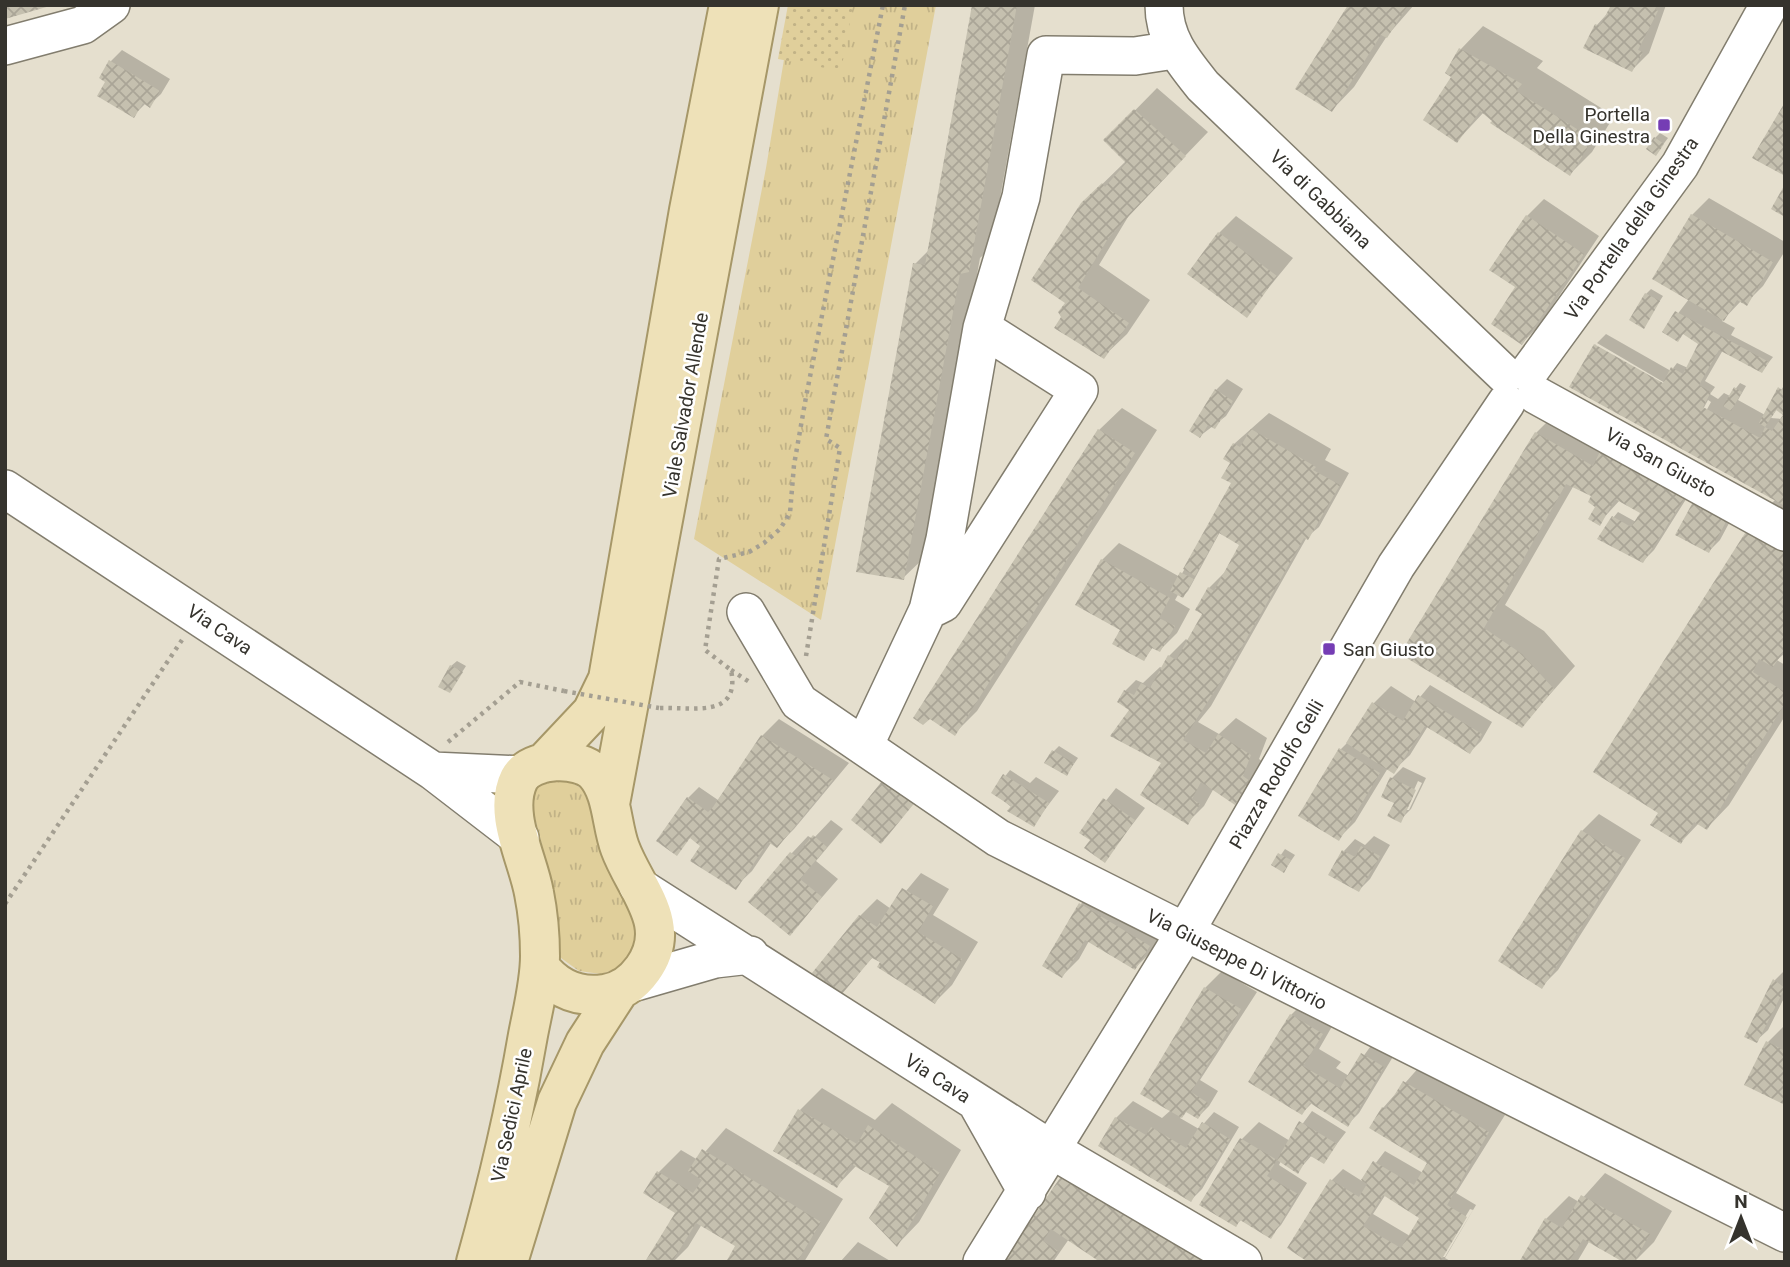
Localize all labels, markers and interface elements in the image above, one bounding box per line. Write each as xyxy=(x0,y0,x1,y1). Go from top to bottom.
place label: Portella Della Ginestra xyxy=(1533,103,1650,148)
marker: Portella Della Ginestra xyxy=(1656,117,1672,133)
street label: Via Portella della Ginestra xyxy=(1560,133,1703,324)
street label: Via di Gabbiana xyxy=(1265,145,1376,254)
street label: Viale Salvador Allende xyxy=(658,311,713,500)
street label: Via San Giusto xyxy=(1601,422,1720,502)
street label: Via Cava xyxy=(183,599,257,660)
place label: San Giusto xyxy=(1343,638,1435,661)
marker: San Giusto xyxy=(1321,641,1337,657)
street label: Piazza Rodolfo Gelli xyxy=(1224,695,1329,853)
street label: Via Giuseppe Di Vittorio xyxy=(1143,904,1331,1015)
street label: Via Sedici Aprile xyxy=(486,1046,537,1184)
street label: Via Cava xyxy=(901,1049,975,1108)
north arrow xyxy=(1706,1183,1776,1253)
text: N xyxy=(1734,1190,1748,1213)

